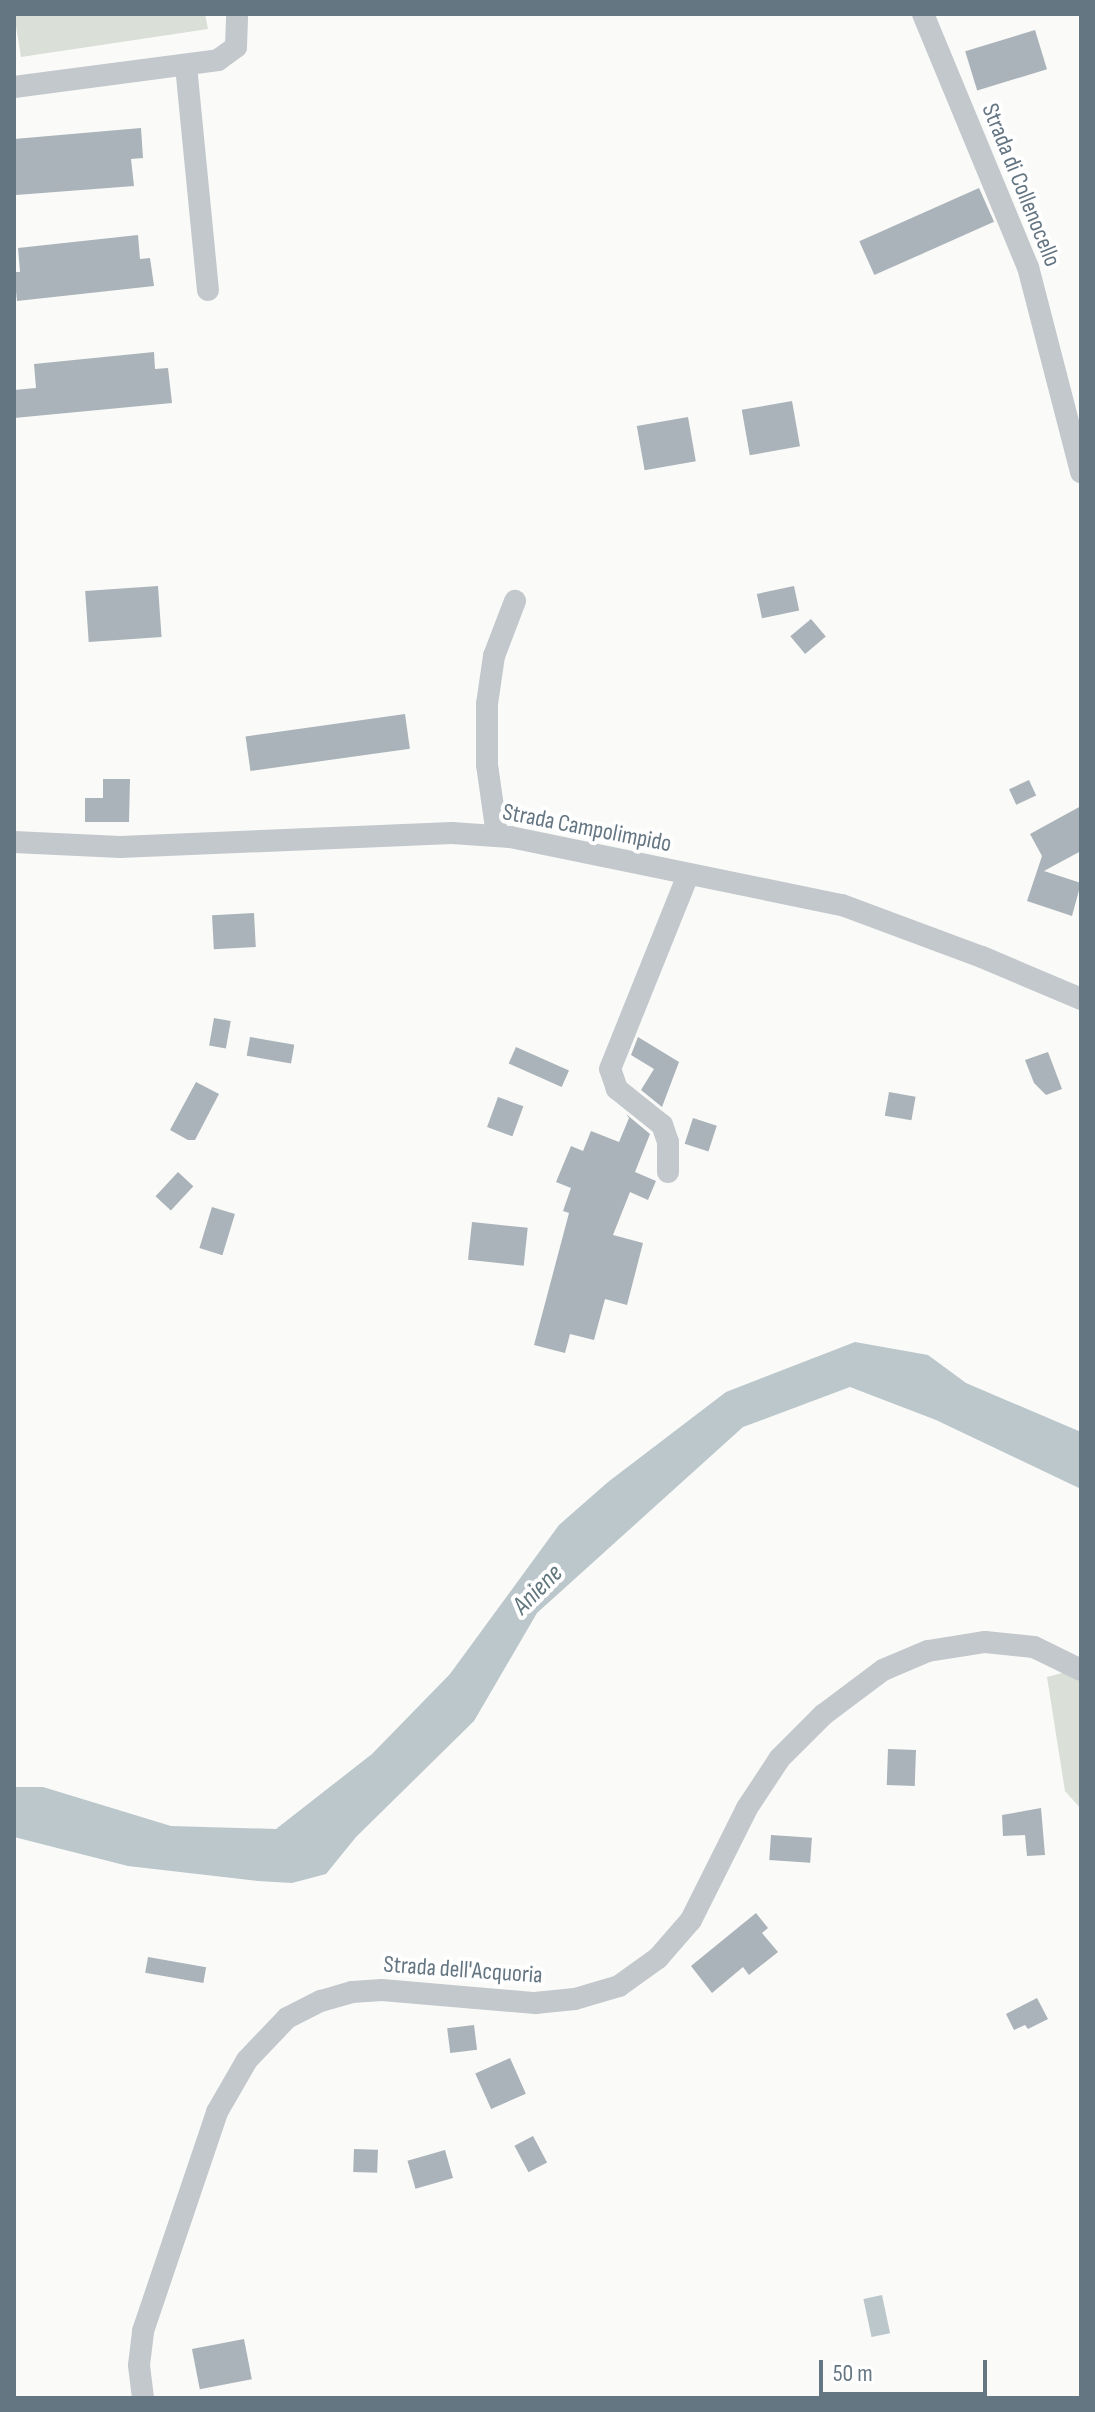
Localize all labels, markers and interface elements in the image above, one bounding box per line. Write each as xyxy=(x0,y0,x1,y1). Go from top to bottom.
street label: Strada di Collenocello xyxy=(975,99,1067,271)
street label: Strada Campolimpido xyxy=(500,798,674,858)
water label: Aniene xyxy=(506,1558,570,1622)
street label: Strada dell'Acquoria xyxy=(382,1950,544,1990)
scale bar xyxy=(823,2344,991,2394)
text: 50 m xyxy=(833,2359,873,2388)

